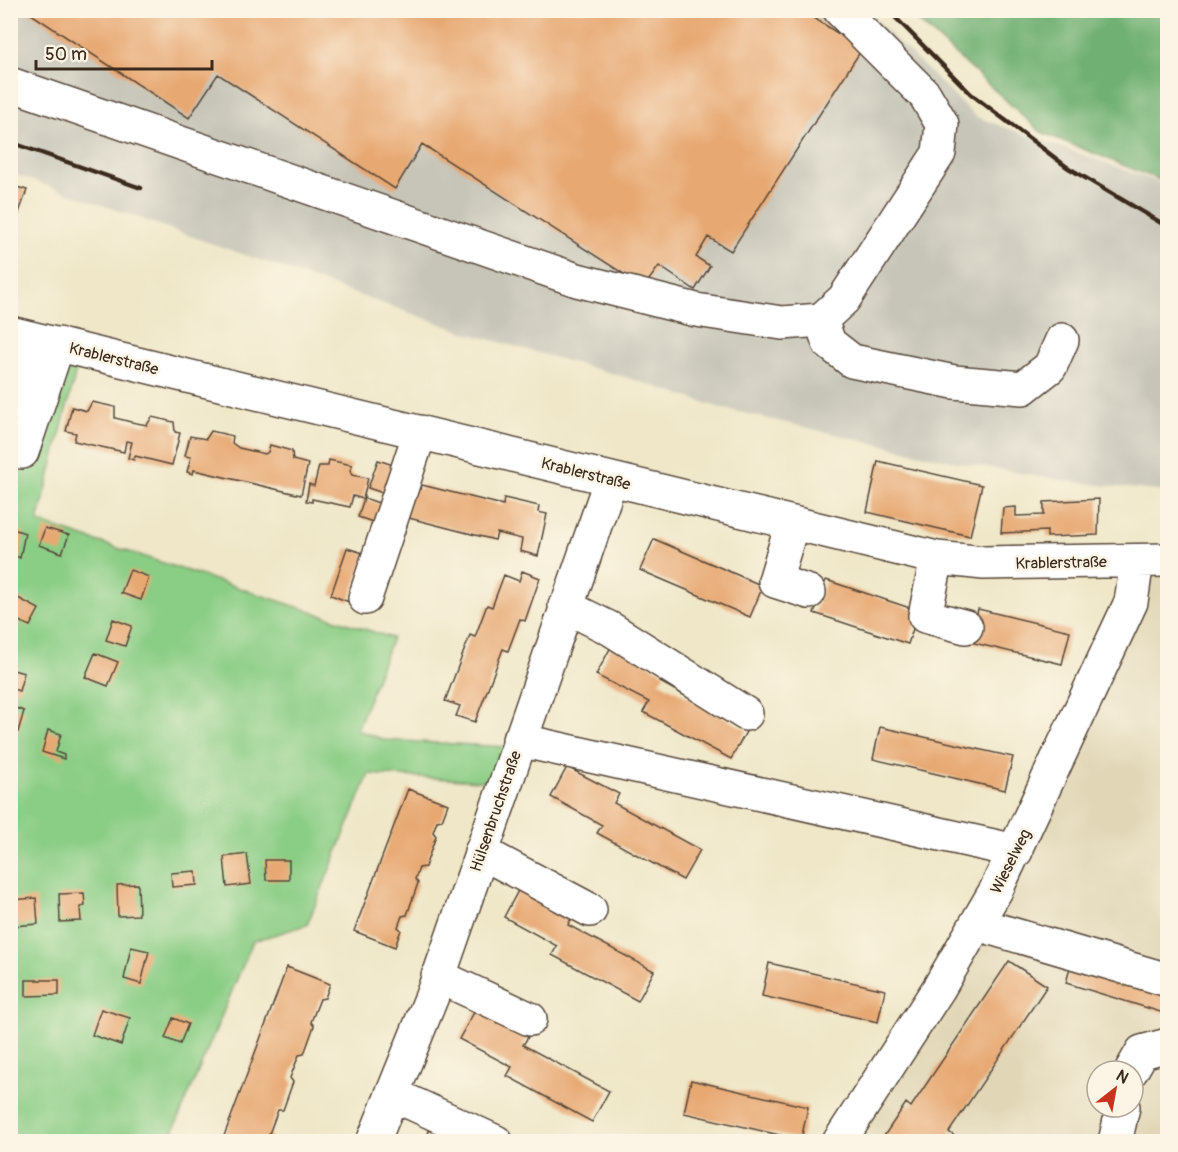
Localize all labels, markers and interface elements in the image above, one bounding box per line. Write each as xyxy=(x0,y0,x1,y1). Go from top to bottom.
scale bar xyxy=(36,33,212,71)
text: 50 m xyxy=(45,43,87,66)
street label: Krablerstraße xyxy=(67,338,161,380)
street label: Krablerstraße xyxy=(539,453,633,495)
street label: Krablerstraße xyxy=(1015,552,1107,574)
street label: Hülsenbruchstraße xyxy=(466,748,526,874)
street label: Wieselweg xyxy=(986,826,1036,897)
north arrow xyxy=(1085,1059,1145,1119)
text: N xyxy=(1112,1066,1132,1088)

